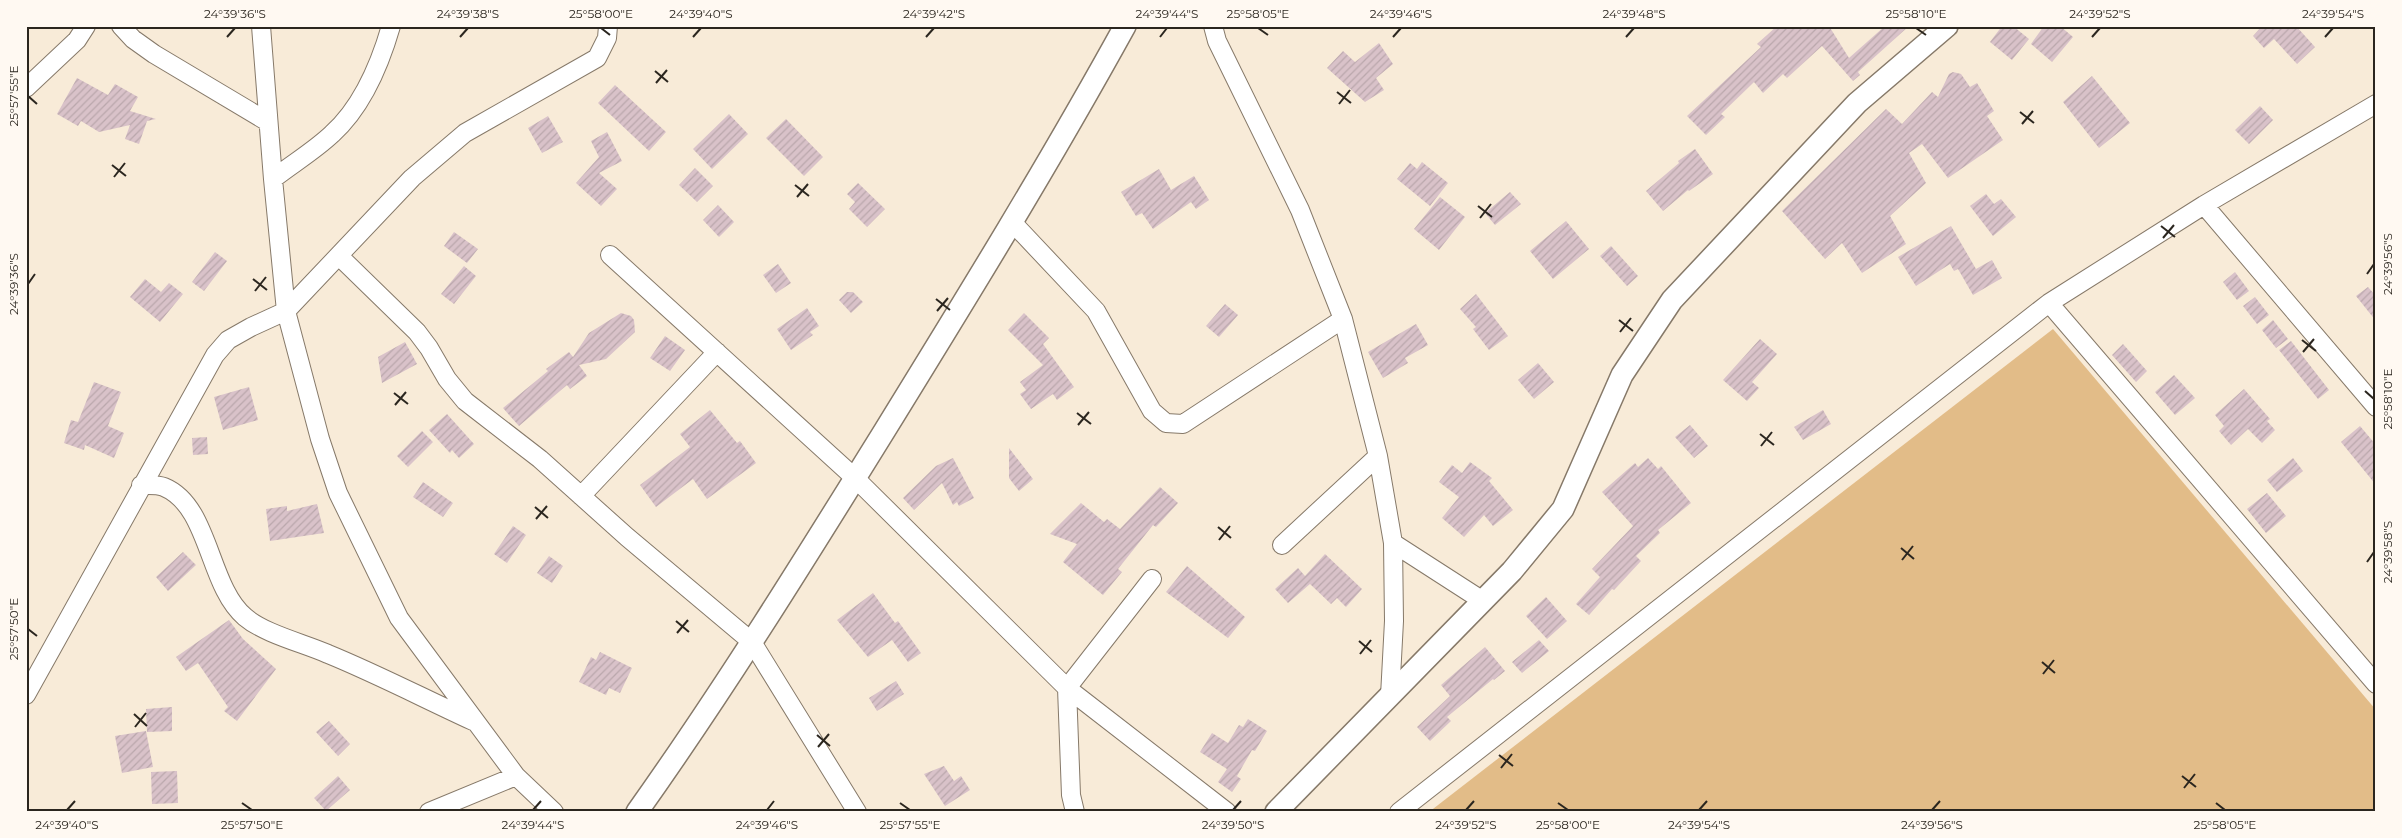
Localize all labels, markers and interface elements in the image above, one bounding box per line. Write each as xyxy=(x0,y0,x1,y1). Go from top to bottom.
text: 24°39'36"S xyxy=(204,6,266,21)
text: 24°39'38"S xyxy=(437,6,499,21)
text: 25°58'00"E xyxy=(569,6,633,21)
text: 24°39'40"S xyxy=(669,6,733,21)
text: 24°39'42"S xyxy=(903,6,965,21)
text: 24°39'44"S xyxy=(1136,6,1198,21)
text: 25°58'05"E xyxy=(1227,6,1289,21)
text: 24°39'46"S xyxy=(1370,6,1432,21)
text: 24°39'48"S xyxy=(1602,6,1666,21)
text: 25°58'10"E xyxy=(1886,6,1946,21)
text: 24°39'52"S xyxy=(2069,6,2131,21)
text: 24°39'54"S xyxy=(2302,6,2364,21)
text: 25°57'55"E xyxy=(6,65,21,127)
text: 24°39'56"S xyxy=(2380,233,2395,295)
text: 24°39'36"S xyxy=(6,253,21,315)
text: 25°58'10"E xyxy=(2380,369,2395,429)
text: 24°39'58"S xyxy=(2380,521,2395,583)
text: 25°57'50"E xyxy=(6,598,21,660)
text: 24°39'40"S xyxy=(35,817,99,832)
text: 25°57'50"E xyxy=(221,817,283,832)
text: 24°39'44"S xyxy=(502,817,564,832)
text: 24°39'46"S xyxy=(736,817,798,832)
text: 25°57'55"E xyxy=(879,817,941,832)
text: 24°39'50"S xyxy=(1202,817,1264,832)
text: 24°39'52"S xyxy=(1435,817,1497,832)
text: 25°58'00"E xyxy=(1536,817,1600,832)
text: 24°39'54"S xyxy=(1668,817,1730,832)
text: 24°39'56"S xyxy=(1901,817,1963,832)
text: 25°58'05"E xyxy=(2194,817,2256,832)

